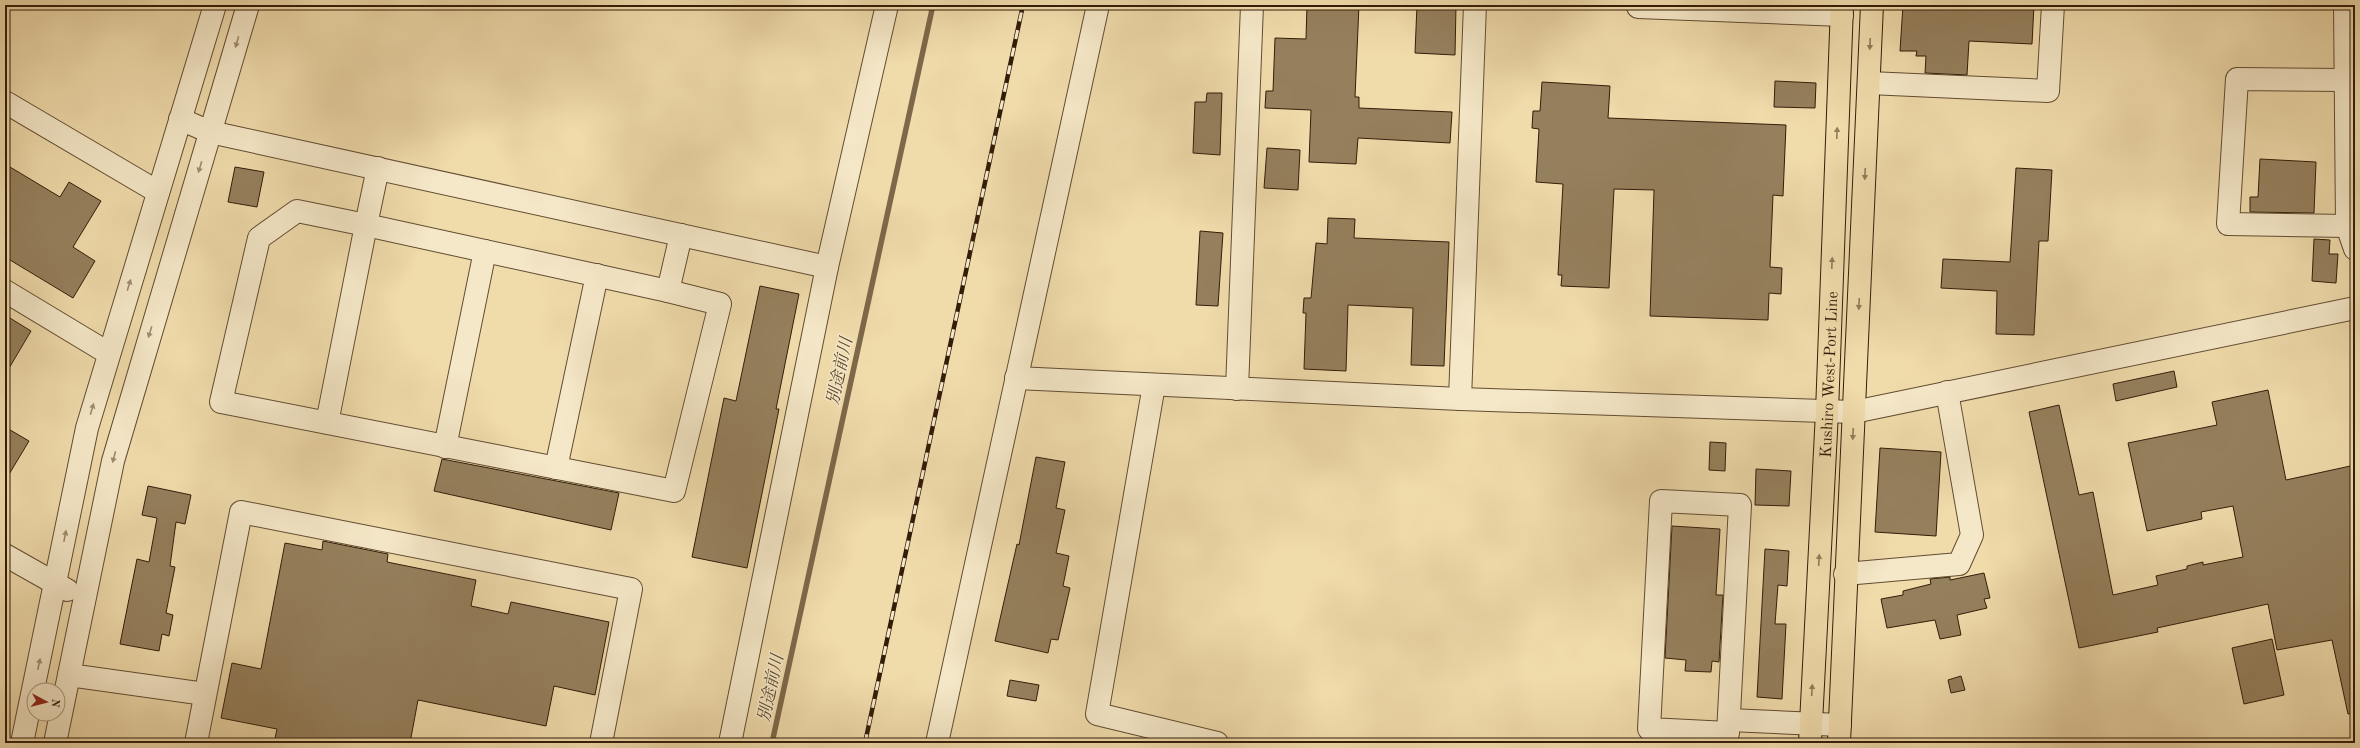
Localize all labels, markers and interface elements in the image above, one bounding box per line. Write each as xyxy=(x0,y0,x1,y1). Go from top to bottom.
one-way arrow xyxy=(234,37,240,49)
one-way arrow xyxy=(1867,38,1874,50)
one-way arrow xyxy=(1834,127,1841,139)
one-way arrow xyxy=(197,161,203,173)
one-way arrow xyxy=(1861,168,1868,180)
one-way arrow xyxy=(1829,257,1836,269)
one-way arrow xyxy=(127,279,133,291)
street label: Kushiro West-Port Line xyxy=(1819,291,1841,458)
one-way arrow xyxy=(1856,298,1862,311)
one-way arrow xyxy=(147,326,153,338)
water label: 別途前川 xyxy=(823,334,856,406)
one-way arrow xyxy=(89,403,95,415)
one-way arrow xyxy=(1850,428,1856,441)
one-way arrow xyxy=(111,451,117,463)
one-way arrow xyxy=(63,530,69,543)
one-way arrow xyxy=(1815,554,1822,566)
water label: 別途前川 xyxy=(754,651,787,723)
one-way arrow xyxy=(36,658,42,670)
north arrow xyxy=(26,682,66,722)
one-way arrow xyxy=(1809,683,1815,696)
text: N xyxy=(48,698,60,708)

